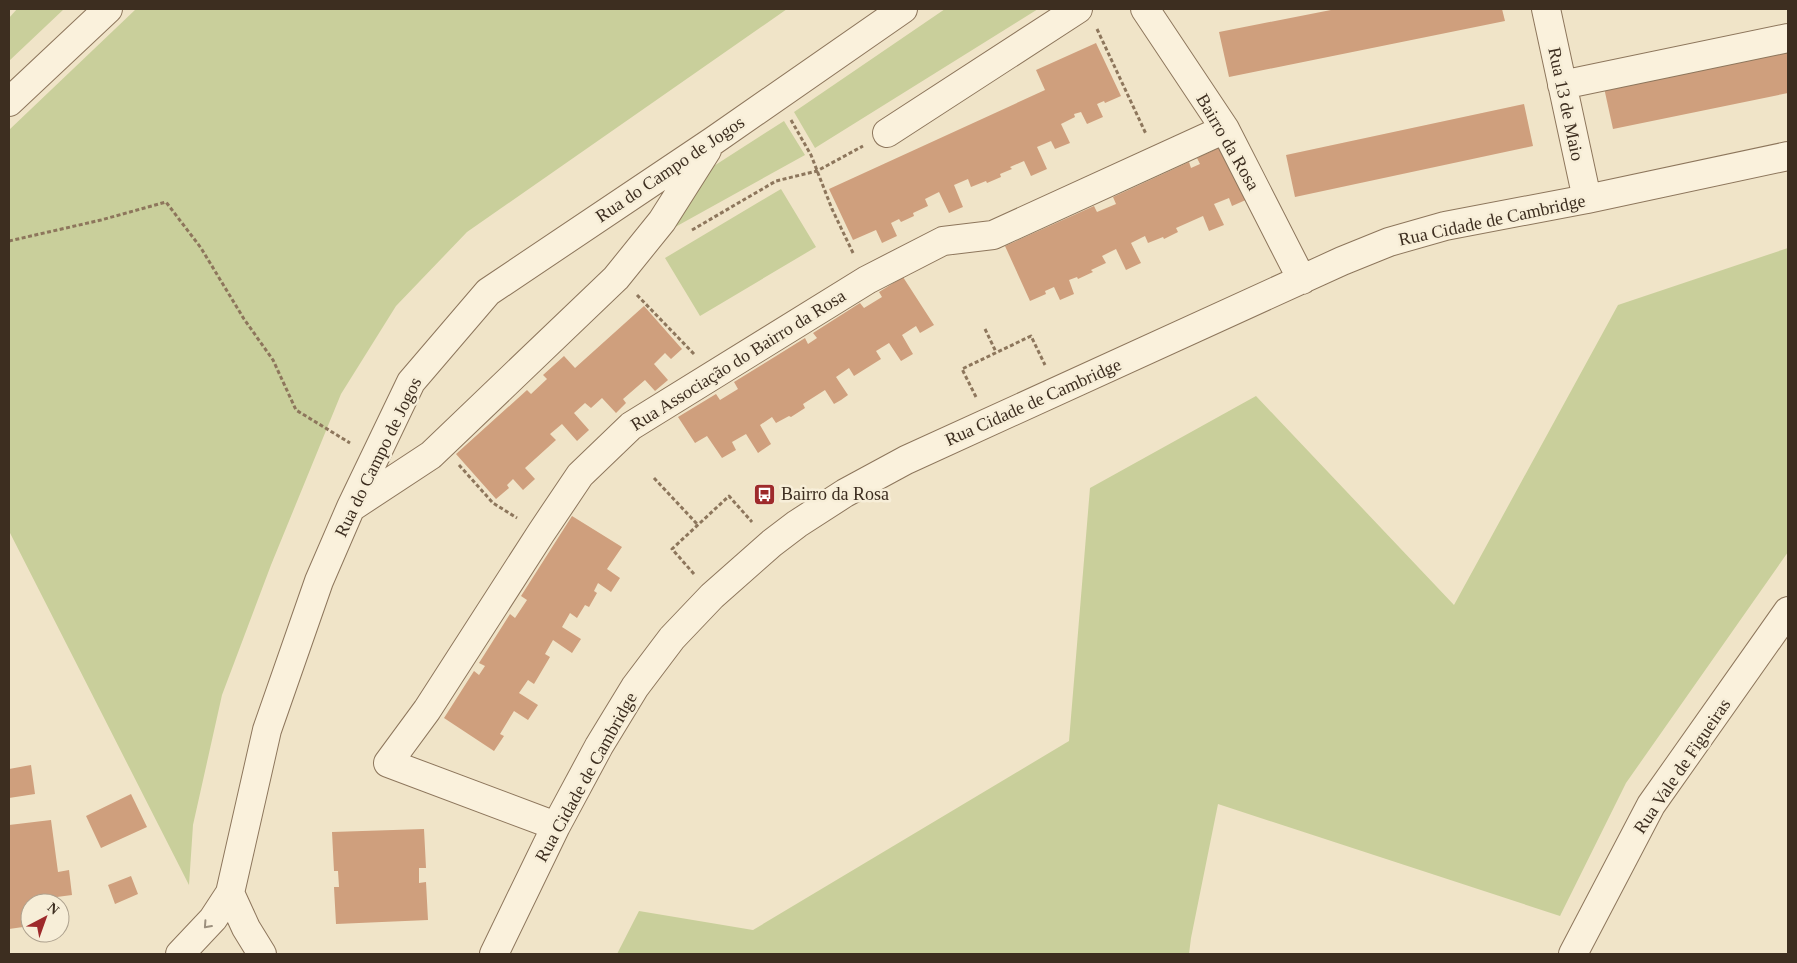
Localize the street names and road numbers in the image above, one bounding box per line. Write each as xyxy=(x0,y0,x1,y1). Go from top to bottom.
street label: Rua 13 de Maio xyxy=(1544,45,1588,163)
street label: Bairro da Rosa xyxy=(1192,90,1264,194)
street label: Rua do Campo de Jogos xyxy=(592,112,748,226)
street label: Rua Cidade de Cambridge xyxy=(1397,190,1587,250)
street label: Rua Associação do Bairro da Rosa xyxy=(627,285,849,435)
street label: Rua Cidade de Cambridge xyxy=(942,354,1124,450)
street label: Rua do Campo de Jogos xyxy=(331,374,425,540)
street label: Rua Cidade de Cambridge xyxy=(531,689,641,865)
street label: Rua Vale de Figueiras xyxy=(1629,695,1735,837)

